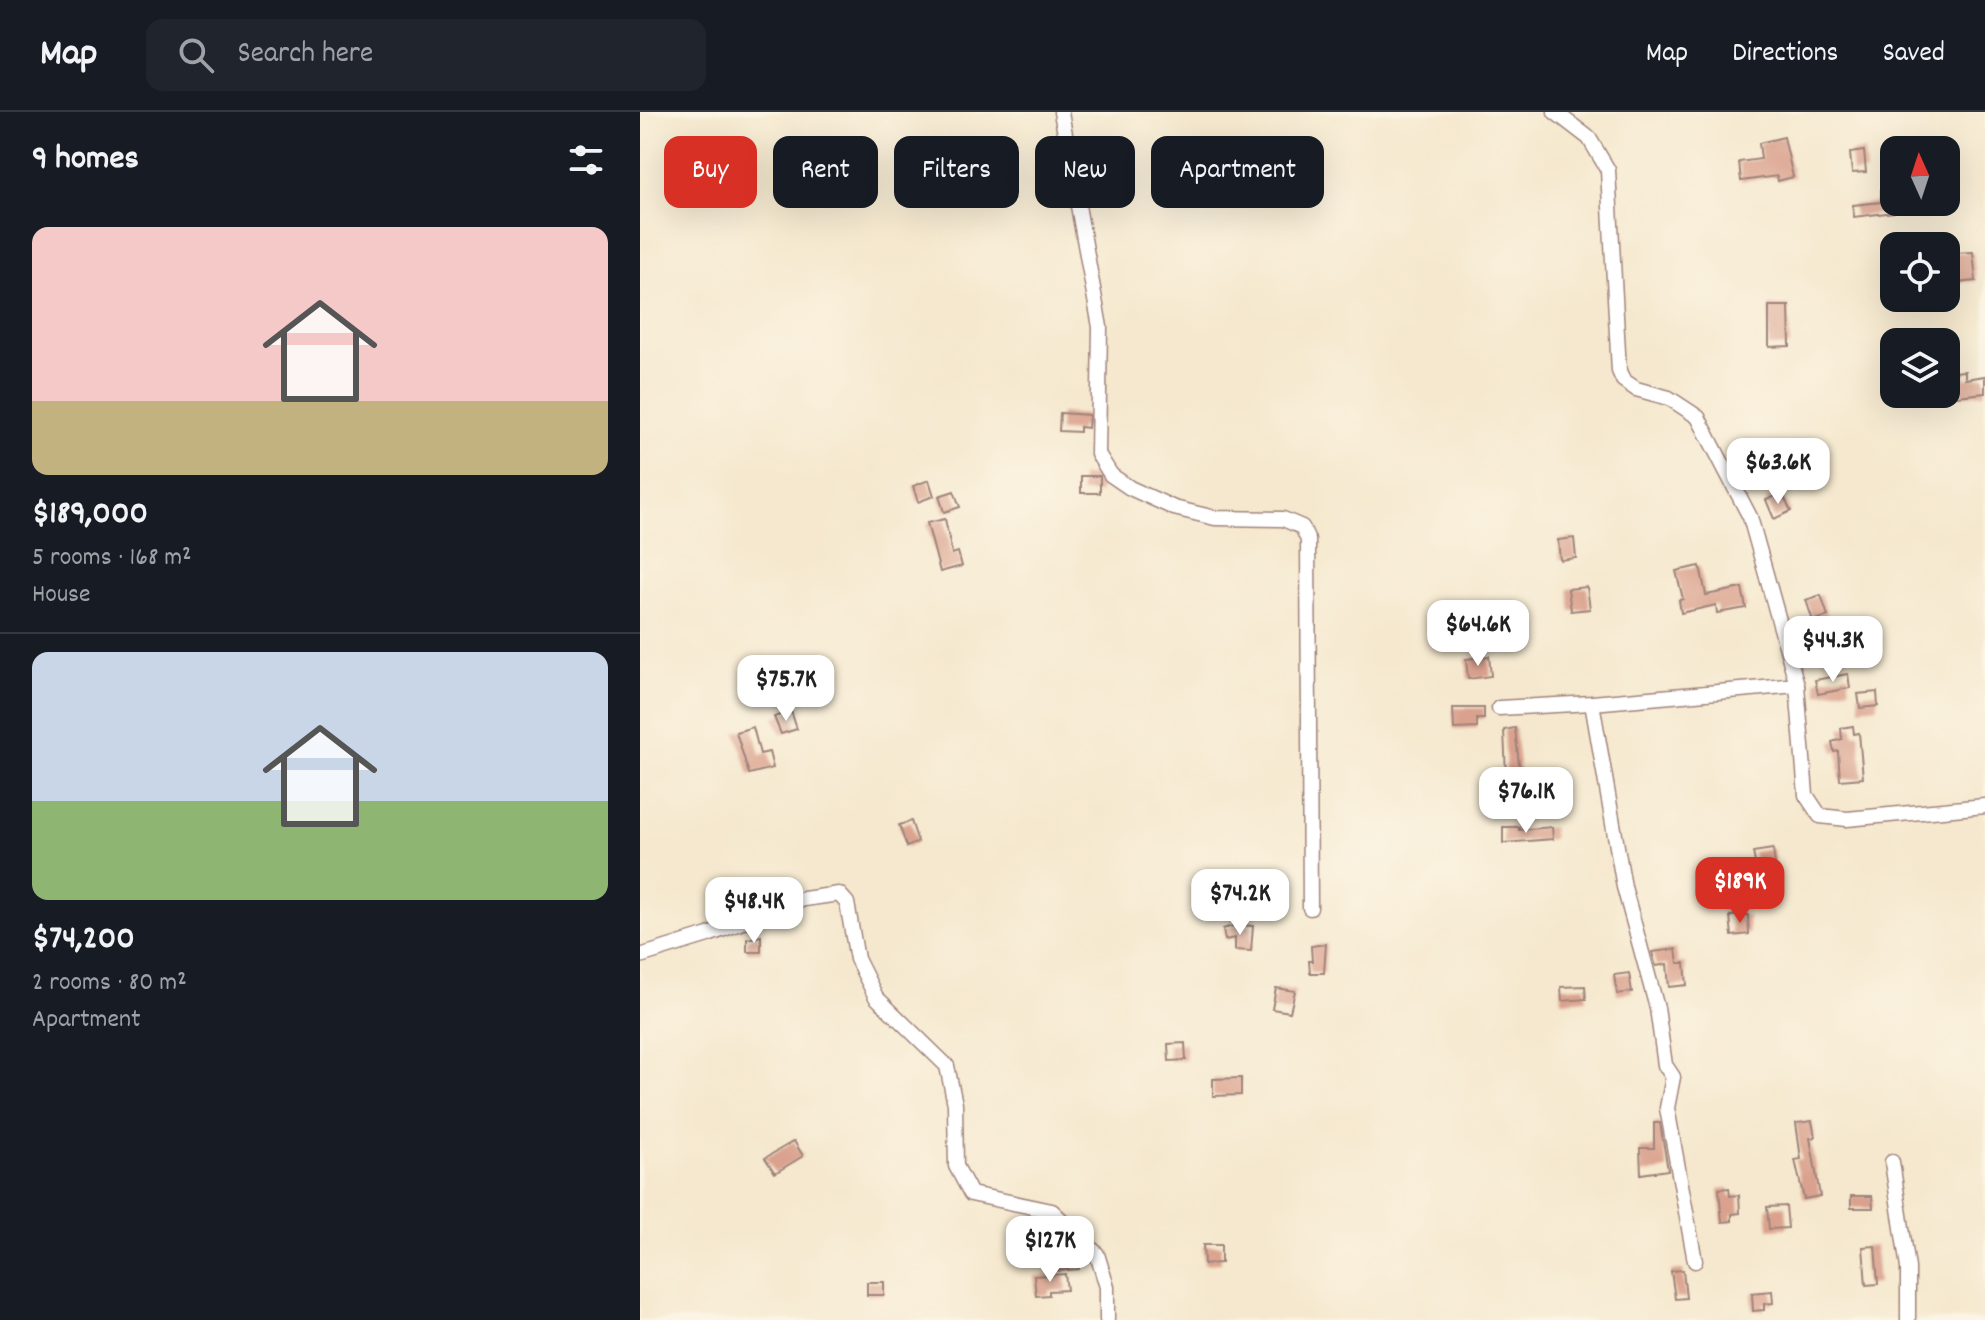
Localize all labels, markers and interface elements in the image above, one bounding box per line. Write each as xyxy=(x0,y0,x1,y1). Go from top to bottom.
search box xyxy=(146,19,706,91)
text: Map xyxy=(40,28,98,83)
icon: search xyxy=(174,33,218,77)
text: Search here xyxy=(238,34,373,77)
text: Map xyxy=(1646,35,1688,75)
text: Directions xyxy=(1732,35,1838,75)
text: Saved xyxy=(1882,35,1945,75)
text: 9 homes xyxy=(32,136,139,185)
chip: Buy xyxy=(664,136,757,208)
chip: Rent xyxy=(773,136,878,208)
chip: Filters xyxy=(894,136,1019,208)
chip: New xyxy=(1035,136,1135,208)
chip: Apartment xyxy=(1151,136,1324,208)
north arrow xyxy=(1880,136,1960,216)
map controls xyxy=(1880,136,1960,408)
icon: filters xyxy=(564,138,608,182)
button: locate xyxy=(1880,232,1960,312)
icon: home xyxy=(248,279,392,423)
button: layers xyxy=(1880,328,1960,408)
pin: $63.6K xyxy=(1713,438,1843,506)
text: $63.6K xyxy=(1745,445,1811,482)
text: $189,000 xyxy=(32,491,148,540)
text: 5 rooms · 168 m² xyxy=(32,540,192,577)
text: House xyxy=(32,577,90,614)
pin: $64.6K xyxy=(1413,600,1543,668)
text: $64.6K xyxy=(1445,607,1511,644)
pin: $44.3K xyxy=(1768,616,1898,684)
text: $44.3K xyxy=(1802,623,1864,660)
pin: $75.7K xyxy=(721,655,851,723)
text: $75.7K xyxy=(755,662,817,699)
icon: home xyxy=(248,704,392,848)
pin: $76.1K xyxy=(1461,767,1591,835)
text: $76.1K xyxy=(1497,774,1555,811)
pin: $189K xyxy=(1684,857,1796,925)
text: $189K xyxy=(1713,864,1767,901)
pin: $74.2K xyxy=(1175,869,1305,937)
text: $74.2K xyxy=(1209,876,1271,913)
pin: $48.4K xyxy=(689,877,819,945)
text: $48.4K xyxy=(723,884,785,921)
text: $74,200 xyxy=(32,916,135,965)
text: 2 rooms · 80 m² xyxy=(32,965,187,1002)
text: Apartment xyxy=(32,1002,141,1039)
pin: $127K xyxy=(994,1216,1106,1284)
text: $127K xyxy=(1024,1223,1076,1260)

